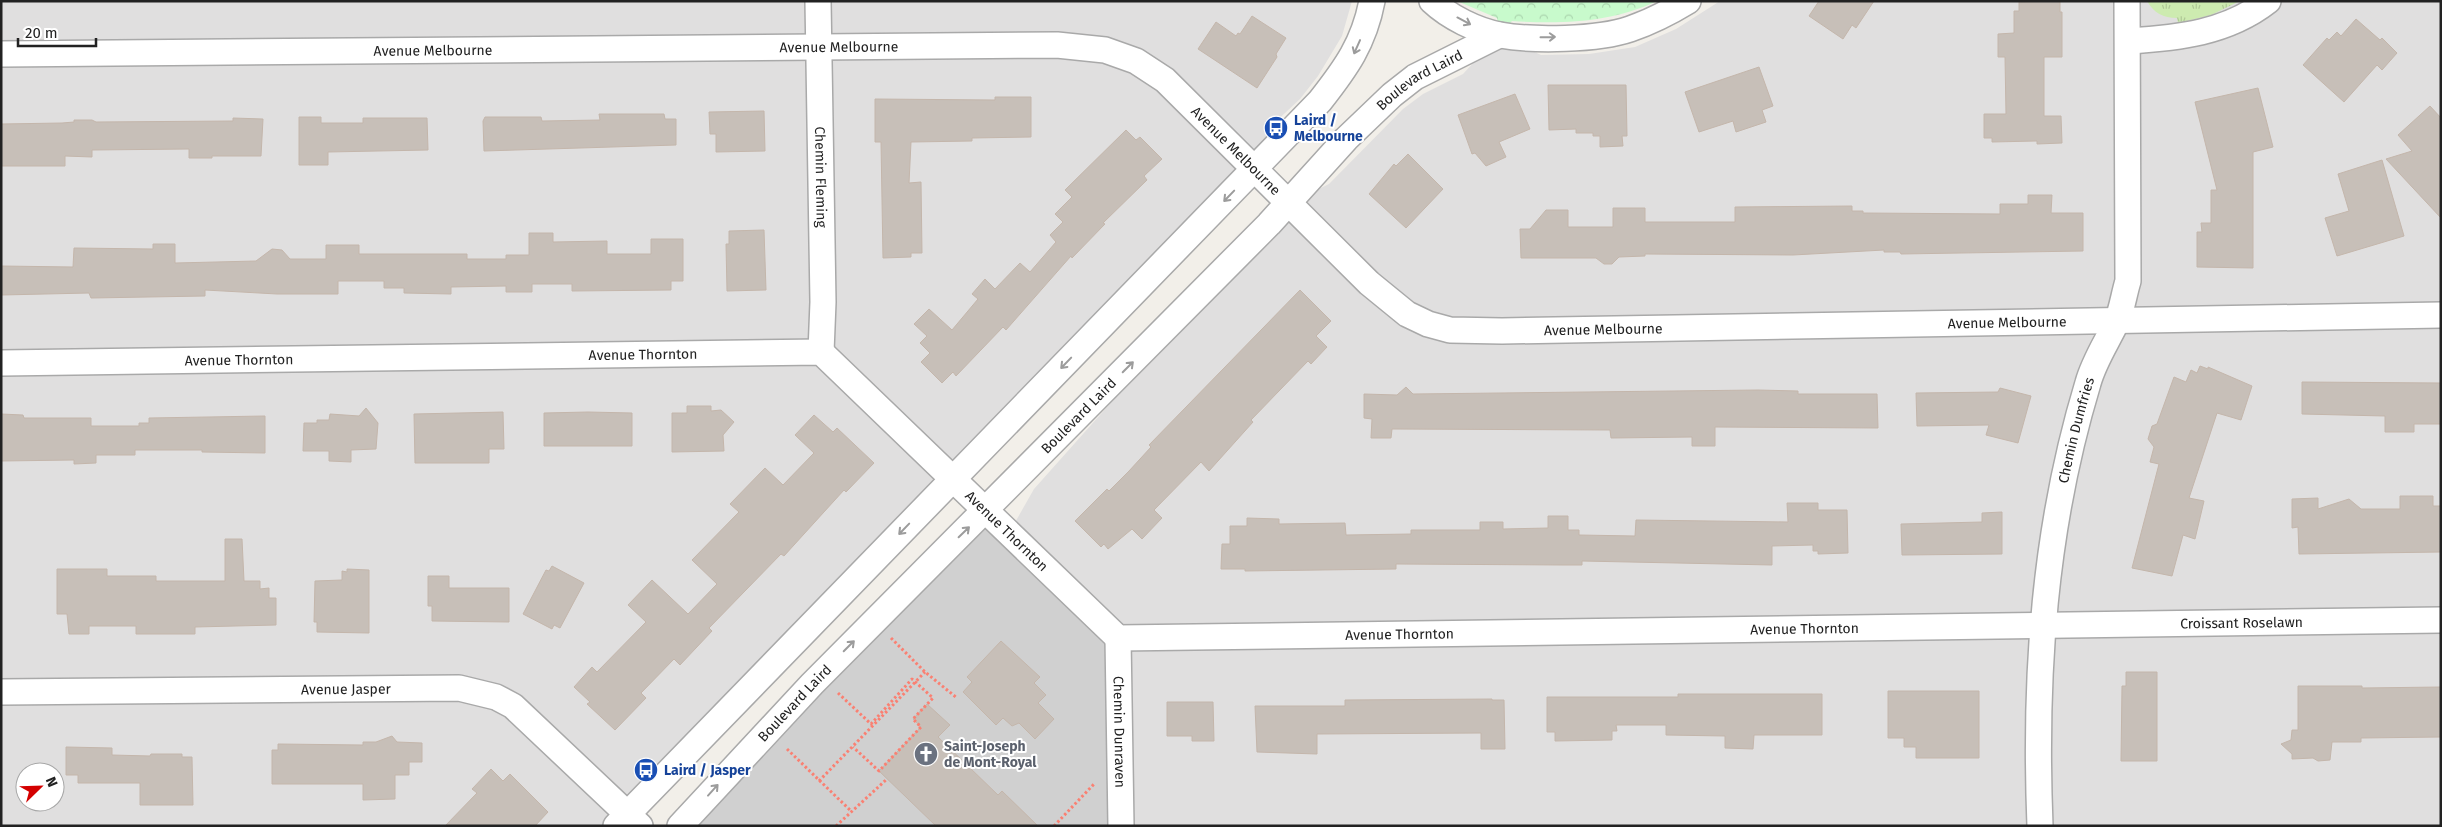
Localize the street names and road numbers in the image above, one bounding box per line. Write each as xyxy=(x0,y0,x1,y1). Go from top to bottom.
street label: Avenue Melbourne xyxy=(779,38,898,56)
street label: Avenue Melbourne xyxy=(373,42,492,60)
street label: Boulevard Laird xyxy=(1373,47,1466,114)
street label: Avenue Melbourne xyxy=(1188,103,1284,199)
street label: Chemin Fleming xyxy=(811,126,830,229)
street label: Avenue Melbourne xyxy=(1948,313,2067,332)
street label: Avenue Melbourne xyxy=(1544,320,1663,339)
street label: Avenue Thornton xyxy=(588,346,697,364)
street label: Avenue Thornton xyxy=(184,351,293,370)
street label: Boulevard Laird xyxy=(1038,375,1120,457)
street label: Chemin Dumfries xyxy=(2055,375,2098,485)
street label: Avenue Thornton xyxy=(961,487,1052,575)
street label: Croissant Roselawn xyxy=(2180,614,2303,633)
street label: Avenue Thornton xyxy=(1750,620,1859,638)
street label: Avenue Thornton xyxy=(1345,625,1454,644)
street label: Boulevard Laird xyxy=(755,661,835,746)
street label: Chemin Dunraven xyxy=(1110,676,1128,788)
street label: Avenue Jasper xyxy=(301,681,392,698)

